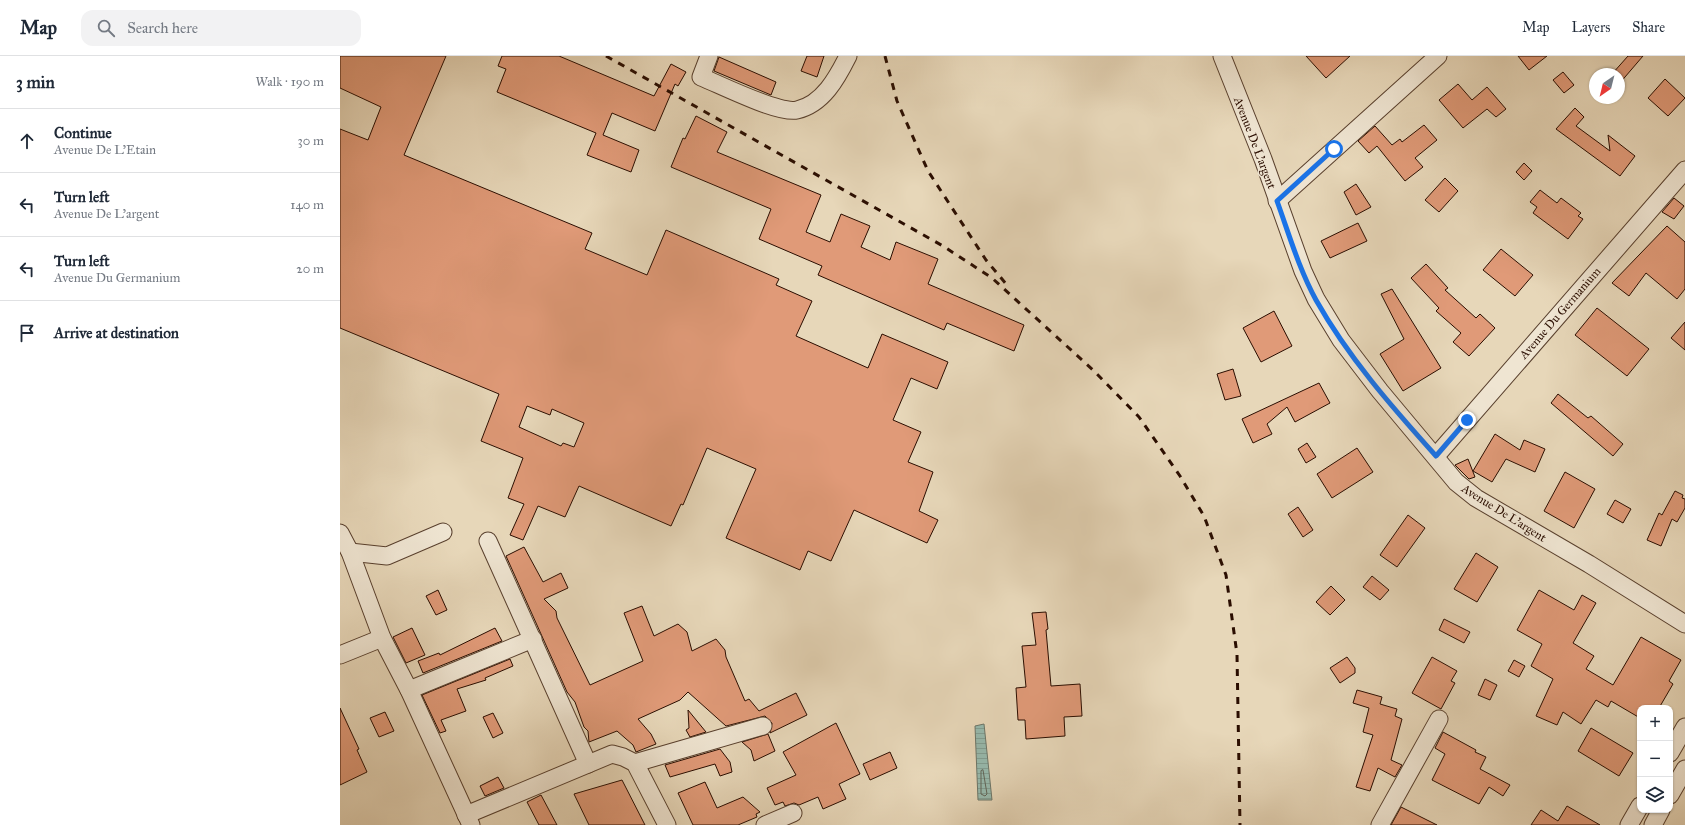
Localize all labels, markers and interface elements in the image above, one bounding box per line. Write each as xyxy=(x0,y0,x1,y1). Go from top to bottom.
search box xyxy=(81,10,361,46)
text: Map xyxy=(20,16,57,39)
icon: search xyxy=(95,17,117,39)
text: Search here xyxy=(127,19,198,37)
text: Map xyxy=(1522,19,1550,36)
text: Layers xyxy=(1572,19,1610,36)
text: Share xyxy=(1632,19,1665,36)
north arrow xyxy=(1589,68,1625,104)
text: 3 min xyxy=(16,72,55,93)
text: Walk · 190 m xyxy=(255,74,324,90)
street label: Avenue De L'argent xyxy=(1230,94,1279,192)
text: Continue xyxy=(54,124,112,142)
icon: ahead xyxy=(16,130,38,152)
text: 30 m xyxy=(298,133,324,149)
route start xyxy=(1325,140,1343,158)
text: Avenue De L'Etain xyxy=(54,142,156,158)
text: Turn left xyxy=(54,188,110,206)
icon: left xyxy=(16,194,38,216)
text: 140 m xyxy=(290,197,324,213)
text: Avenue De L'argent xyxy=(54,206,159,222)
text: Turn left xyxy=(54,252,110,270)
icon: left xyxy=(16,258,38,280)
text: 20 m xyxy=(296,261,324,277)
street label: Avenue Du Germanium xyxy=(1516,264,1604,362)
text: Avenue Du Germanium xyxy=(54,270,180,286)
icon: arrive xyxy=(16,322,38,344)
text: Arrive at destination xyxy=(54,324,179,342)
route end xyxy=(1458,411,1476,429)
street label: Avenue De L'argent xyxy=(1458,481,1550,546)
map controls xyxy=(1637,705,1673,813)
button: + xyxy=(1637,705,1673,741)
button: − xyxy=(1637,741,1673,777)
button: layers xyxy=(1637,777,1673,813)

